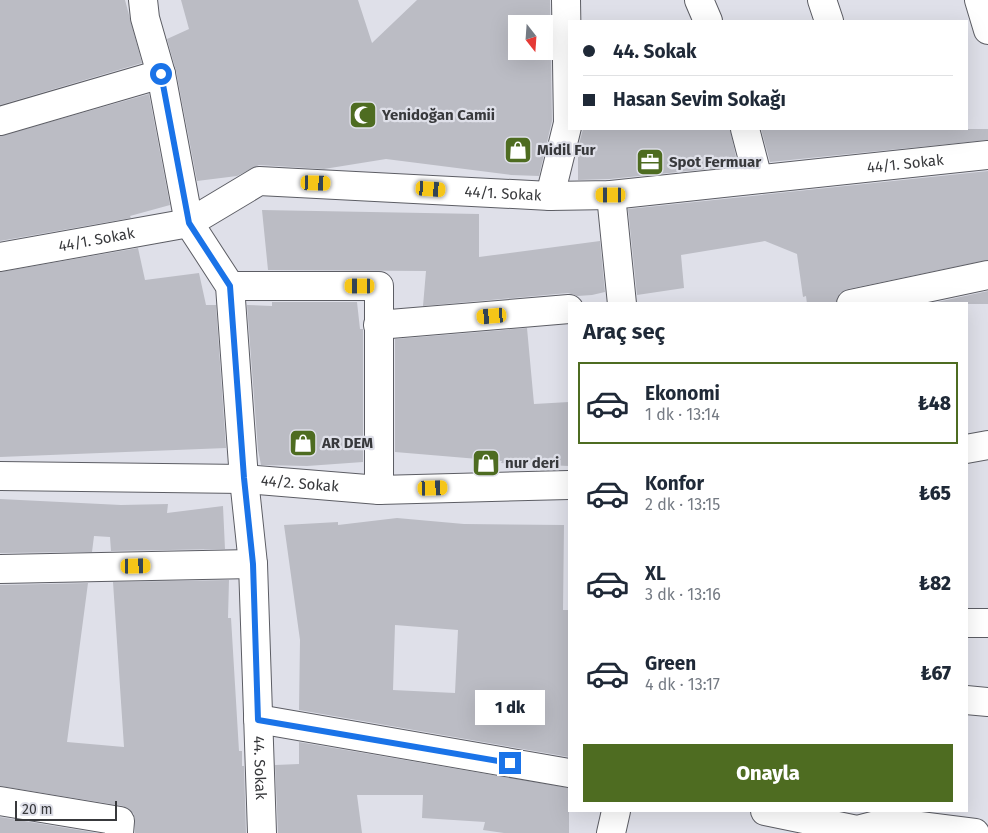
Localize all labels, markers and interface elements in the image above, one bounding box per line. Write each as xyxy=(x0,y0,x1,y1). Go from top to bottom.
north arrow xyxy=(508,15,552,60)
map controls xyxy=(508,15,553,60)
text: 44. Sokak xyxy=(613,40,697,63)
route start xyxy=(150,63,172,85)
text: Hasan Sevim Sokağı xyxy=(613,88,786,111)
mosque icon: Yenidoğan Camii xyxy=(348,100,378,130)
place label: Yenidoğan Camii xyxy=(381,106,495,124)
shop icon: Midil Fur xyxy=(503,135,533,165)
place label: Midil Fur xyxy=(537,141,597,159)
office icon: Spot Fermuar xyxy=(635,147,665,177)
street label: 44/1. Sokak xyxy=(866,151,945,177)
place label: Spot Fermuar xyxy=(669,153,762,171)
car xyxy=(300,175,331,191)
car xyxy=(415,180,446,198)
street label: 44/1. Sokak xyxy=(464,183,542,205)
car xyxy=(596,188,626,203)
street label: 44/1. Sokak xyxy=(57,224,136,255)
car xyxy=(345,279,375,294)
car xyxy=(476,307,507,325)
text: Araç seç xyxy=(583,318,665,345)
icon: car xyxy=(585,381,630,426)
text: Ekonomi xyxy=(645,382,720,405)
text: ₺48 xyxy=(918,392,951,415)
text: 1 dk · 13:14 xyxy=(645,405,720,424)
shop icon: AR DEM xyxy=(288,428,318,458)
place label: AR DEM xyxy=(321,434,373,452)
shop icon: nur deri xyxy=(471,448,501,478)
place label: nur deri xyxy=(505,454,559,472)
street label: 44/2. Sokak xyxy=(260,471,340,496)
icon: car xyxy=(585,471,630,516)
text: Konfor xyxy=(645,472,704,495)
car xyxy=(417,480,448,496)
text: ₺65 xyxy=(919,482,951,505)
text: 2 dk · 13:15 xyxy=(645,495,720,514)
car xyxy=(120,558,151,574)
icon: car xyxy=(585,561,630,606)
text: XL xyxy=(645,562,666,585)
text: ₺82 xyxy=(919,572,951,595)
text: 3 dk · 13:16 xyxy=(645,585,721,604)
icon: car xyxy=(585,651,630,696)
text: Green xyxy=(645,652,696,675)
text: ₺67 xyxy=(921,662,951,685)
text: 4 dk · 13:17 xyxy=(645,675,720,694)
callout: 1 dk xyxy=(475,690,545,726)
text: 1 dk xyxy=(495,698,525,717)
street label: 44. Sokak xyxy=(250,736,270,800)
button: Onayla xyxy=(583,744,953,802)
route end xyxy=(499,752,521,774)
scale bar xyxy=(15,798,118,821)
text: 20 m xyxy=(22,801,52,818)

